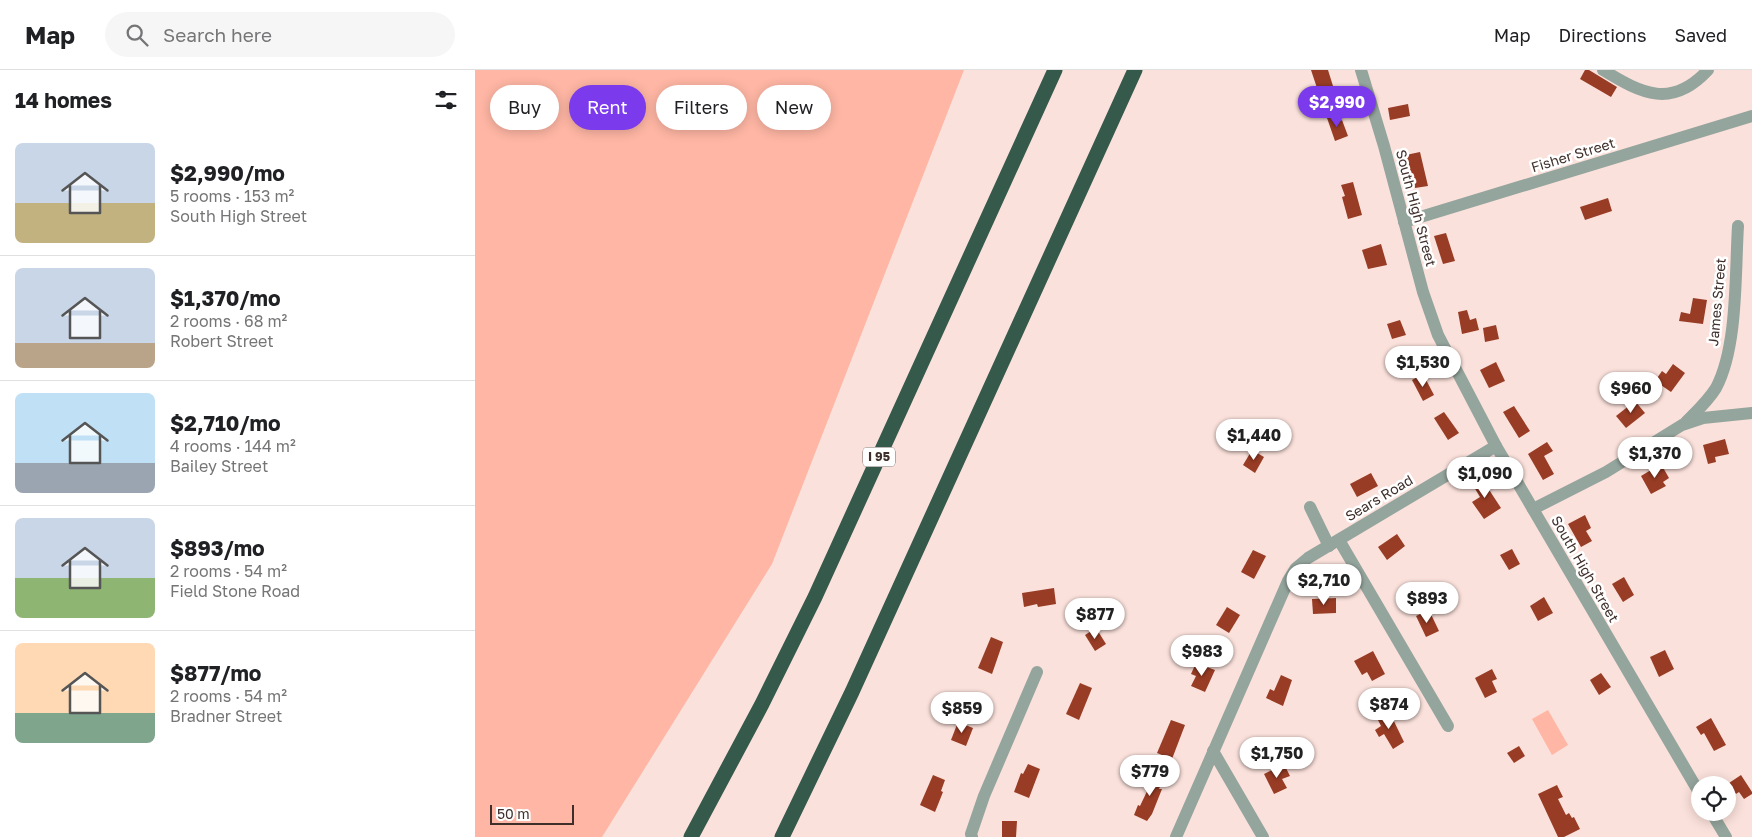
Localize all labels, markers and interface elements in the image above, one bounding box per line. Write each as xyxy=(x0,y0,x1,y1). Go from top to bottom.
search box xyxy=(105,12,455,57)
text: Map xyxy=(25,20,75,49)
icon: search xyxy=(123,21,151,49)
text: Search here xyxy=(163,23,272,46)
text: Map xyxy=(1494,24,1530,46)
text: Directions xyxy=(1558,24,1646,46)
text: Saved xyxy=(1674,24,1727,46)
chip: Buy xyxy=(490,85,559,130)
chip: Rent xyxy=(569,85,646,130)
chip: Filters xyxy=(656,85,747,130)
chip: New xyxy=(757,85,831,130)
pin: $2,990 xyxy=(1296,85,1378,128)
icon: filters xyxy=(432,86,460,114)
text: 14 homes xyxy=(15,87,112,113)
text: $2,990 xyxy=(1309,92,1365,112)
street label: Fisher Street xyxy=(1529,134,1617,175)
street label: South High Street xyxy=(1393,148,1440,268)
text: $2,990/mo xyxy=(170,160,285,186)
icon: home xyxy=(55,163,115,223)
text: 5 rooms · 153 m² xyxy=(170,186,294,206)
text: South High Street xyxy=(170,206,307,226)
street label: James Street xyxy=(1704,257,1729,347)
text: $1,370/mo xyxy=(170,285,281,311)
icon: home xyxy=(55,288,115,348)
text: 2 rooms · 68 m² xyxy=(170,311,287,331)
text: Robert Street xyxy=(170,331,274,351)
pin: $1,530 xyxy=(1382,346,1464,388)
text: $1,530 xyxy=(1396,352,1450,372)
pin: $960 xyxy=(1601,372,1661,414)
text: $960 xyxy=(1610,378,1652,398)
text: $2,710/mo xyxy=(170,410,281,436)
icon: home xyxy=(55,413,115,473)
pin: $1,440 xyxy=(1213,418,1295,461)
text: $1,440 xyxy=(1227,425,1281,445)
text: 4 rooms · 144 m² xyxy=(170,436,296,456)
pin: $1,370 xyxy=(1614,436,1696,479)
text: $1,370 xyxy=(1629,443,1681,463)
road number: I 95 xyxy=(863,448,895,467)
text: Bailey Street xyxy=(170,456,268,476)
pin: $1,090 xyxy=(1444,456,1526,499)
text: $1,090 xyxy=(1457,463,1513,483)
street label: Sears Road xyxy=(1342,471,1416,524)
street label: South High Street xyxy=(1548,512,1623,625)
text: $893/mo xyxy=(170,535,265,561)
icon: home xyxy=(55,538,115,598)
text: 2 rooms · 54 m² xyxy=(170,561,287,581)
pin: $2,710 xyxy=(1283,564,1365,606)
text: $2,710 xyxy=(1298,570,1350,590)
text: Field Stone Road xyxy=(170,581,300,601)
pin: $893 xyxy=(1397,582,1457,624)
text: $893 xyxy=(1407,588,1447,608)
pin: $877 xyxy=(1065,598,1125,640)
text: $877 xyxy=(1076,604,1114,624)
pin: $983 xyxy=(1172,634,1232,677)
text: $983 xyxy=(1182,641,1222,661)
text: $877/mo xyxy=(170,660,261,686)
icon: home xyxy=(55,663,115,723)
text: 2 rooms · 54 m² xyxy=(170,686,287,706)
pin: $874 xyxy=(1359,688,1419,730)
pin: $859 xyxy=(932,692,992,734)
text: $874 xyxy=(1369,694,1409,714)
text: $859 xyxy=(942,698,982,718)
text: Bradner Street xyxy=(170,706,282,726)
pin: $1,750 xyxy=(1236,736,1318,779)
text: $1,750 xyxy=(1251,743,1303,763)
pin: $779 xyxy=(1120,754,1180,797)
text: $779 xyxy=(1131,761,1169,781)
map controls xyxy=(1691,776,1736,821)
button: locate xyxy=(1691,776,1736,821)
scale bar xyxy=(490,802,574,825)
text: 50 m xyxy=(497,805,530,822)

